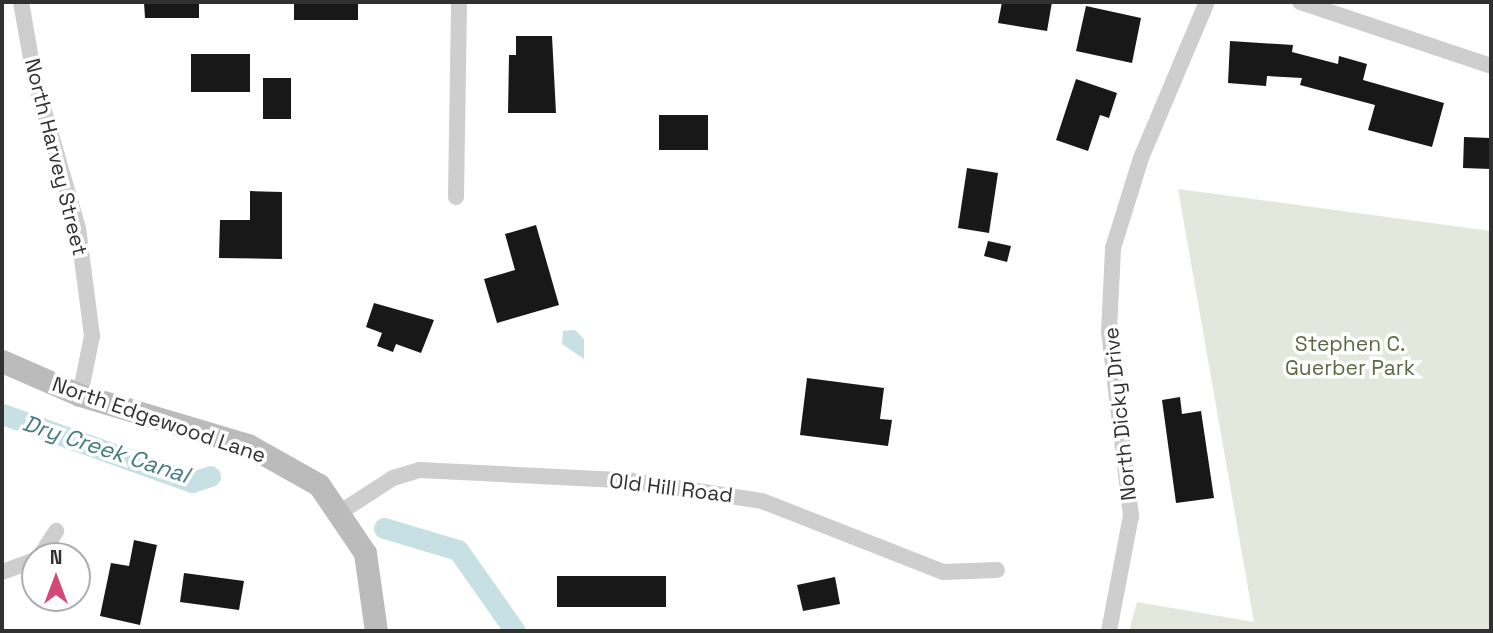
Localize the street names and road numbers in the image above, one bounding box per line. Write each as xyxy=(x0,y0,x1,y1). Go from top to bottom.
street label: North Harvey Street xyxy=(19,56,93,258)
street label: North Dicky Drive xyxy=(1098,326,1142,502)
street label: North Edgewood Lane xyxy=(49,372,269,468)
street label: Old Hill Road xyxy=(608,468,734,508)

